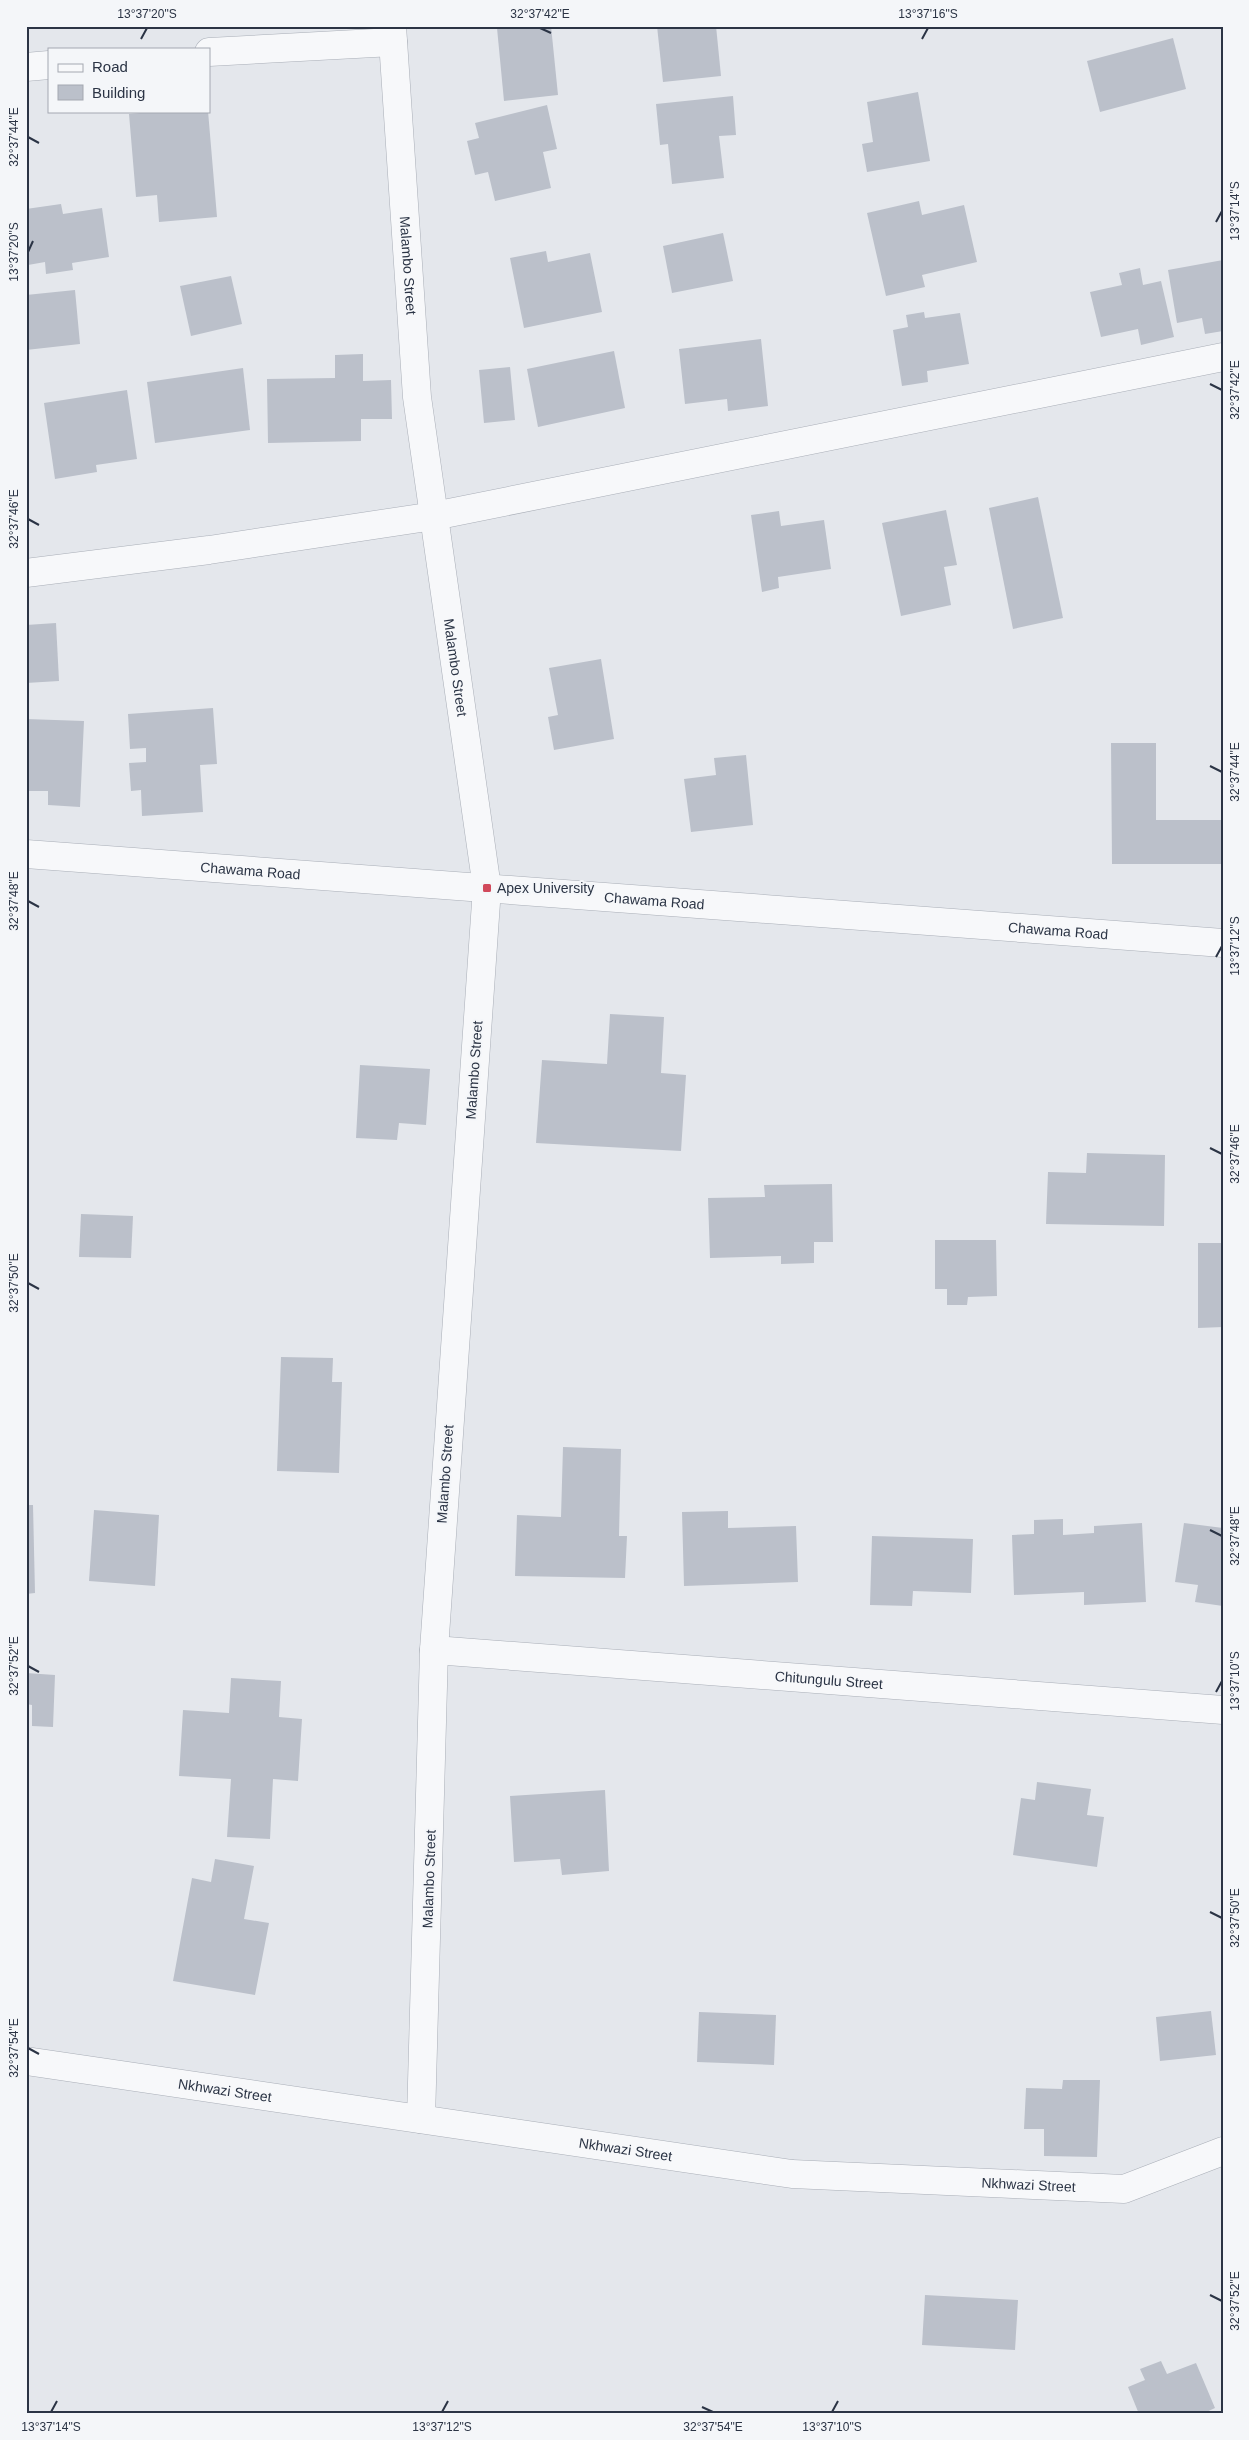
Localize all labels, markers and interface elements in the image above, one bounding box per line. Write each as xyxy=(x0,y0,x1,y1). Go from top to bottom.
text: 13°37'20"S xyxy=(117,7,177,21)
text: 32°37'42"E xyxy=(510,7,570,21)
text: 13°37'16"S xyxy=(898,7,958,21)
legend xyxy=(48,48,210,112)
text: Road xyxy=(92,58,128,75)
text: Building xyxy=(92,84,145,101)
text: 32°37'44"E xyxy=(7,107,21,167)
text: 13°37'14"S xyxy=(1228,181,1242,241)
street label: Malambo Street xyxy=(397,216,419,315)
text: 13°37'20"S xyxy=(7,222,21,282)
text: 32°37'42"E xyxy=(1228,360,1242,420)
text: 32°37'46"E xyxy=(7,489,21,549)
street label: Malambo Street xyxy=(441,617,470,718)
text: 32°37'44"E xyxy=(1228,742,1242,802)
street label: Chawama Road xyxy=(200,859,301,882)
text: 32°37'48"E xyxy=(7,871,21,931)
place label: Apex University xyxy=(497,880,594,896)
marker: Apex University xyxy=(481,882,493,894)
street label: Chawama Road xyxy=(604,889,705,912)
text: 13°37'12"S xyxy=(1228,916,1242,976)
street label: Chawama Road xyxy=(1007,919,1109,942)
street label: Malambo Street xyxy=(463,1020,485,1120)
text: 32°37'46"E xyxy=(1228,1124,1242,1184)
text: 32°37'50"E xyxy=(7,1253,21,1313)
street label: Malambo Street xyxy=(434,1424,456,1524)
text: 32°37'48"E xyxy=(1228,1506,1242,1566)
text: 32°37'52"E xyxy=(7,1636,21,1696)
text: 13°37'10"S xyxy=(1228,1651,1242,1711)
street label: Chitungulu Street xyxy=(774,1668,884,1692)
street label: Malambo Street xyxy=(419,1829,439,1929)
text: 32°37'50"E xyxy=(1228,1888,1242,1948)
text: 32°37'54"E xyxy=(7,2018,21,2078)
street label: Nkhwazi Street xyxy=(177,2076,273,2105)
street label: Nkhwazi Street xyxy=(578,2135,673,2164)
street label: Nkhwazi Street xyxy=(981,2175,1076,2195)
text: 32°37'52"E xyxy=(1228,2271,1242,2331)
text: 13°37'14"S xyxy=(21,2420,81,2434)
text: 13°37'12"S xyxy=(412,2420,472,2434)
text: 32°37'54"E xyxy=(683,2420,743,2434)
text: 13°37'10"S xyxy=(802,2420,862,2434)

